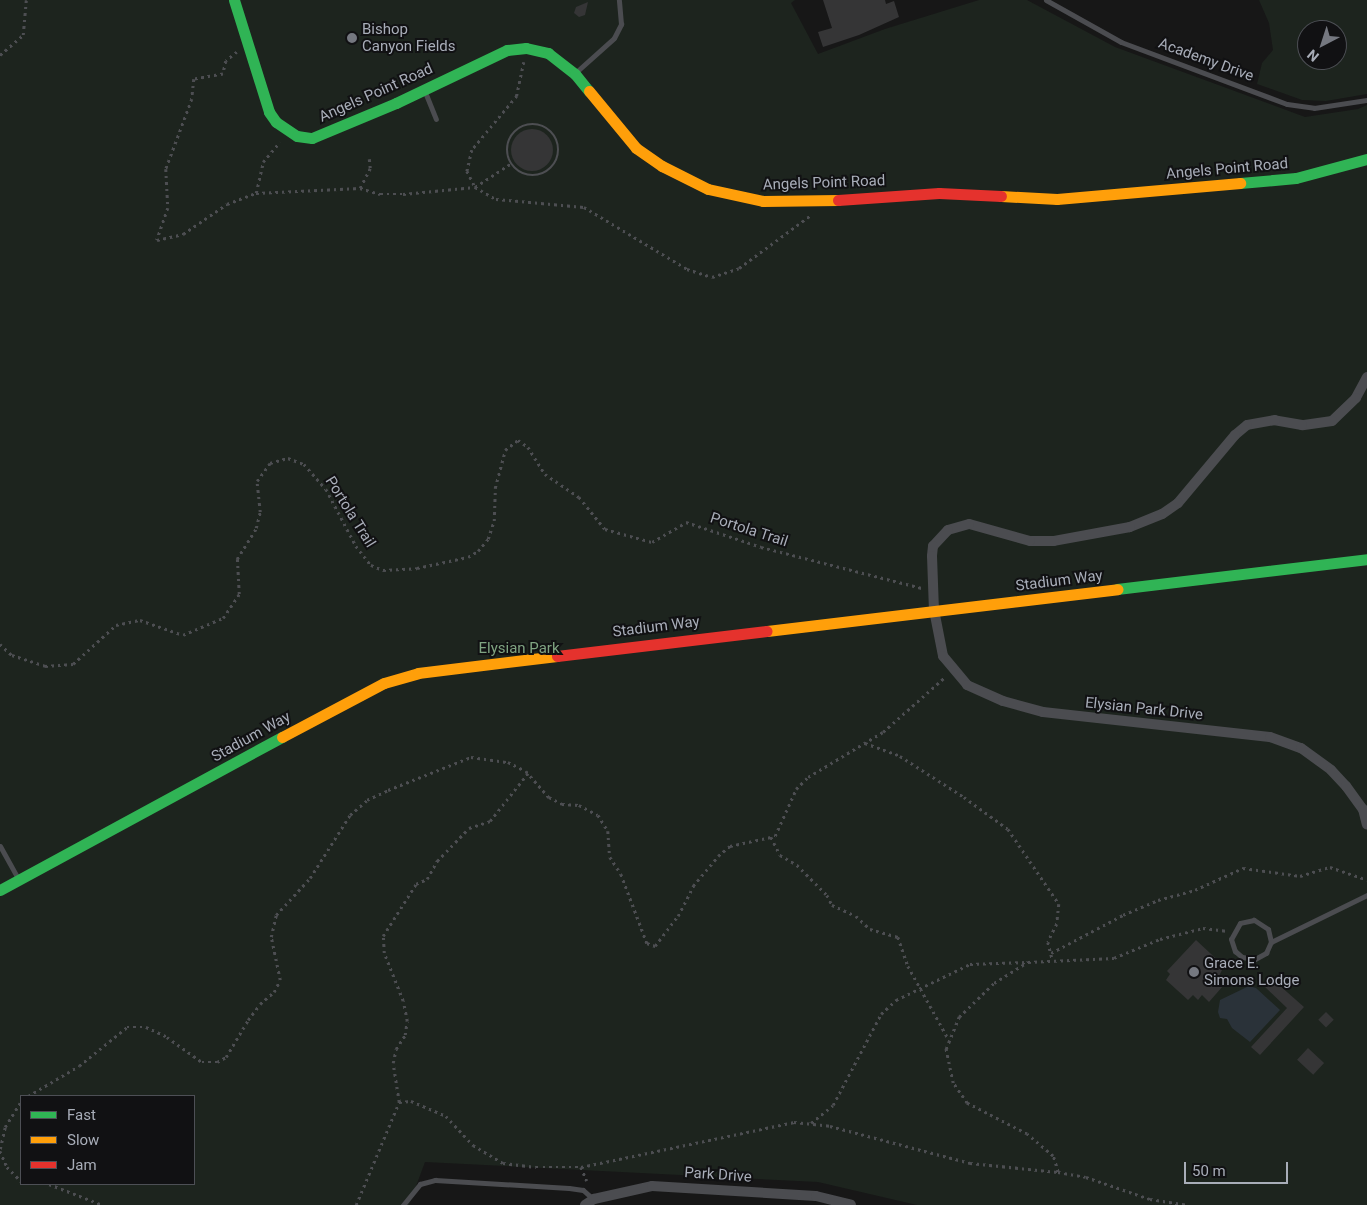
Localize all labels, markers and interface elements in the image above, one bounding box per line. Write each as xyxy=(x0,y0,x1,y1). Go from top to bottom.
place label: Bishop Canyon Fields xyxy=(362,20,455,55)
north arrow xyxy=(1297,20,1347,70)
marker: Bishop Canyon Fields xyxy=(346,32,358,44)
street label: Academy Drive xyxy=(1156,34,1256,86)
text: N xyxy=(1304,46,1322,65)
street label: Angels Point Road xyxy=(316,60,436,126)
street label: Angels Point Road xyxy=(1165,155,1289,183)
street label: Angels Point Road xyxy=(762,172,886,194)
street label: Portola Trail xyxy=(321,473,379,551)
street label: Portola Trail xyxy=(708,509,790,551)
street label: Stadium Way xyxy=(1015,567,1103,595)
street label: Stadium Way xyxy=(612,613,700,641)
park label: Elysian Park xyxy=(478,640,560,658)
street label: Elysian Park Drive xyxy=(1084,694,1204,724)
street label: Stadium Way xyxy=(208,708,294,766)
place label: Grace E. Simons Lodge xyxy=(1204,954,1299,989)
marker: Grace E. Simons Lodge xyxy=(1188,966,1200,978)
legend xyxy=(20,1095,195,1185)
text: Fast xyxy=(67,1106,96,1124)
text: Slow xyxy=(67,1131,99,1149)
scale bar xyxy=(1187,1152,1291,1184)
text: Jam xyxy=(67,1156,97,1174)
text: 50 m xyxy=(1192,1162,1226,1180)
street label: Park Drive xyxy=(684,1164,752,1186)

